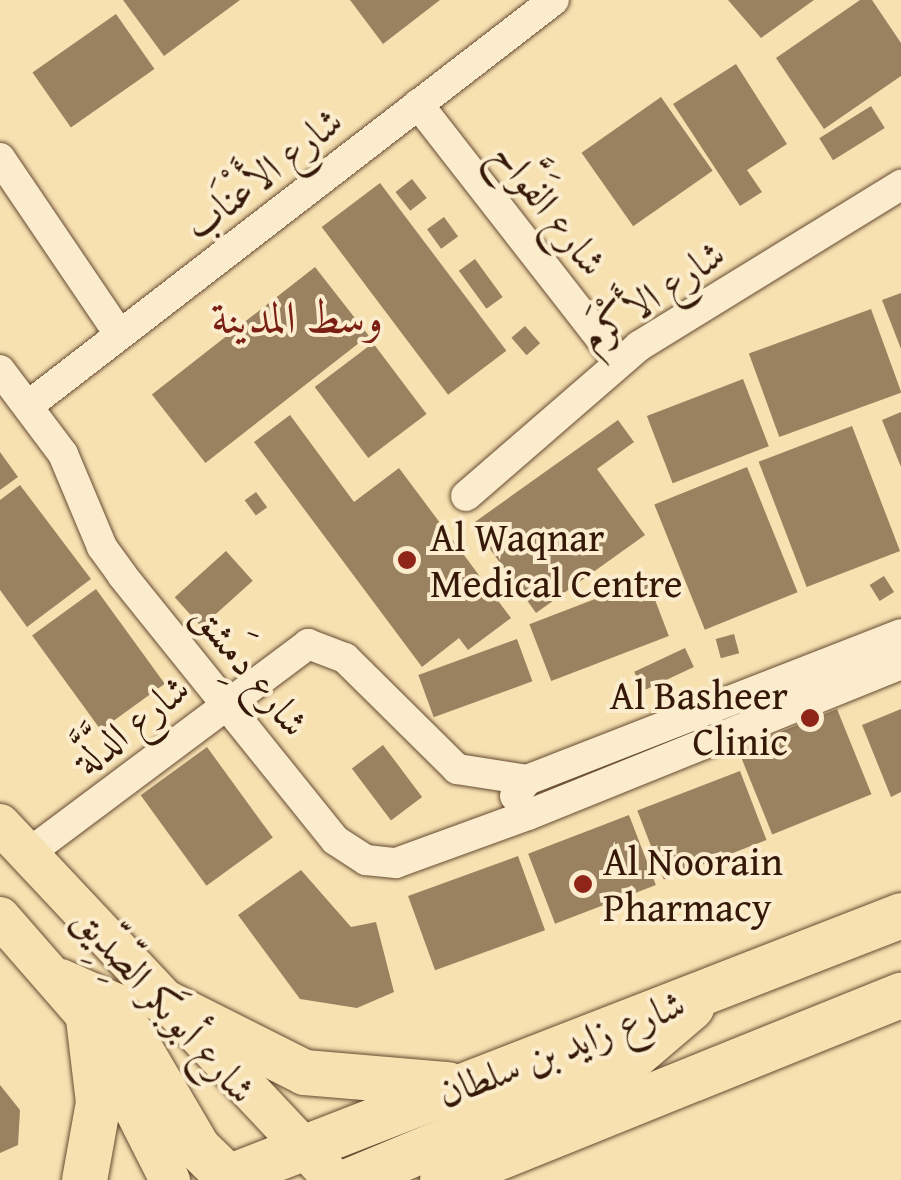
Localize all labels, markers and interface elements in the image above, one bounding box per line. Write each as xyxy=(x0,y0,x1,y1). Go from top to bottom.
street label: شارع الأَعْنَاب xyxy=(174,96,352,250)
street label: شارع الفَوَّاح xyxy=(482,131,618,285)
street label: شارع الأَكْرَم xyxy=(570,229,734,361)
district label: وسط المدينة xyxy=(211,290,383,344)
place label: Al Waqnar Medical Centre xyxy=(430,513,683,607)
marker: Al Waqnar Medical Centre xyxy=(394,547,420,573)
street label: شارع دِمَشق xyxy=(182,592,320,746)
street label: شارع الدَّلَّة xyxy=(63,664,199,784)
place label: Al Basheer Clinic xyxy=(610,671,788,765)
marker: Al Basheer Clinic xyxy=(797,705,823,731)
place label: Al Noorain Pharmacy xyxy=(603,837,783,931)
marker: Al Noorain Pharmacy xyxy=(572,873,594,895)
street label: شارع أبوبَكر الصِّدِّيق xyxy=(63,895,267,1113)
street label: شارع زايد بن سلطان xyxy=(431,979,691,1117)

